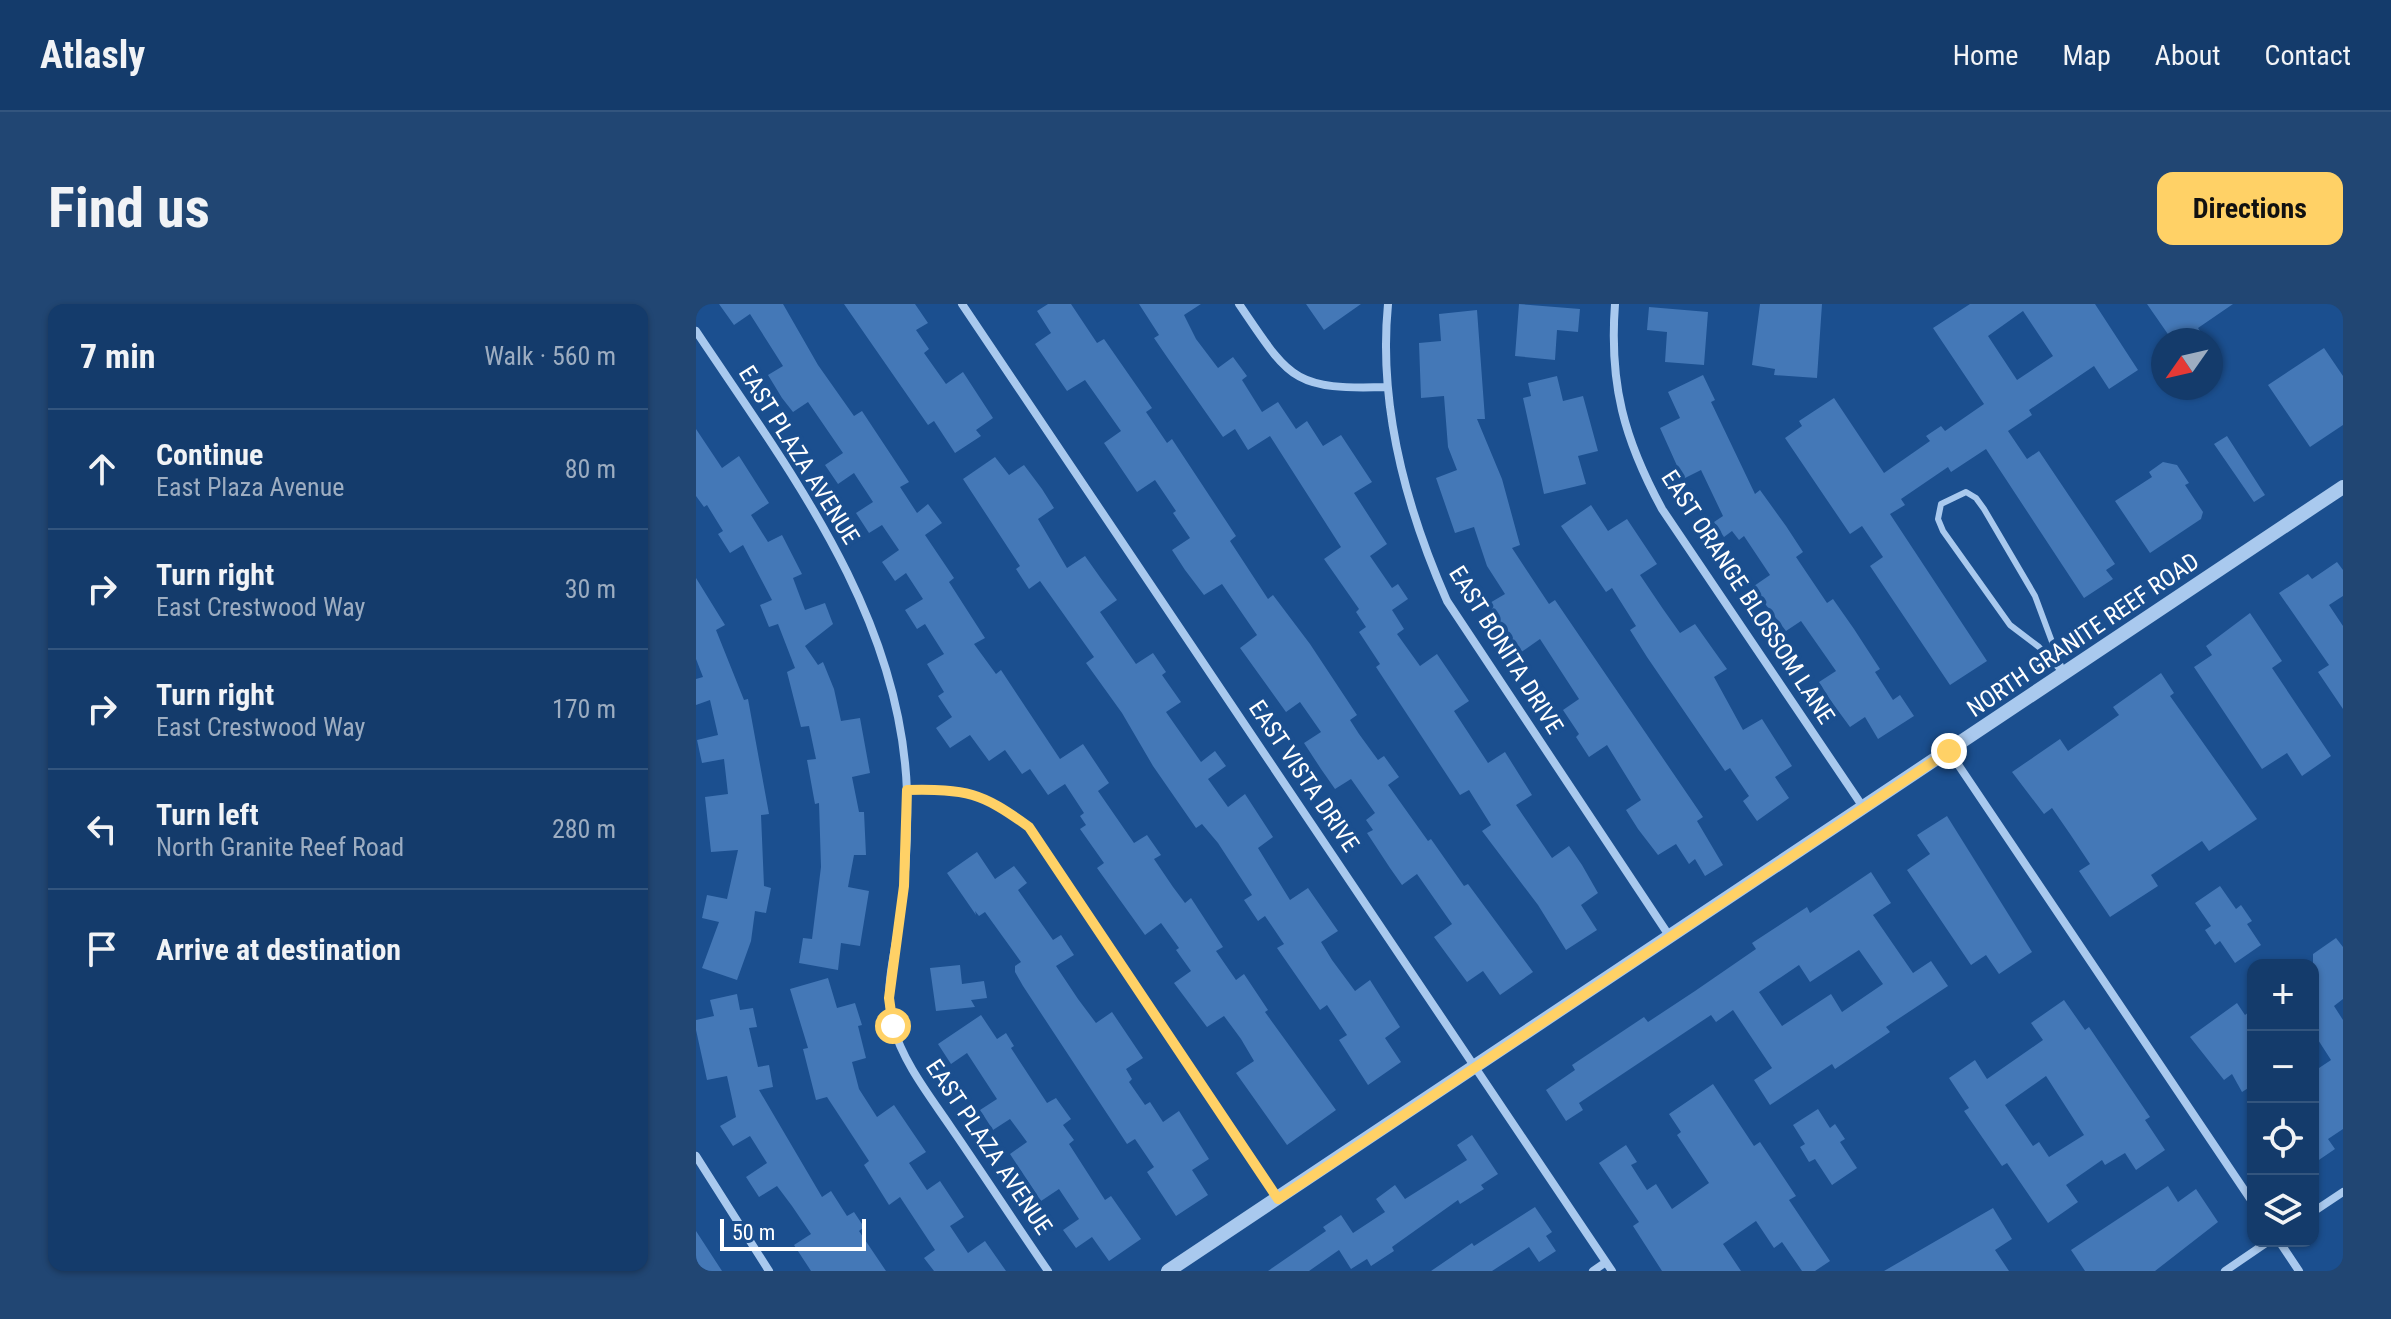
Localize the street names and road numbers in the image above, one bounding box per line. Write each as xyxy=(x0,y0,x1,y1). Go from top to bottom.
street label: EAST PLAZA AVENUE xyxy=(733,361,865,549)
street label: EAST ORANGE BLOSSOM LANE xyxy=(1655,465,1841,729)
street label: NORTH GRANITE REEF ROAD xyxy=(1962,547,2204,723)
street label: EAST BONITA DRIVE xyxy=(1443,561,1569,739)
street label: EAST VISTA DRIVE xyxy=(1243,695,1365,857)
street label: EAST PLAZA AVENUE xyxy=(920,1054,1058,1240)

